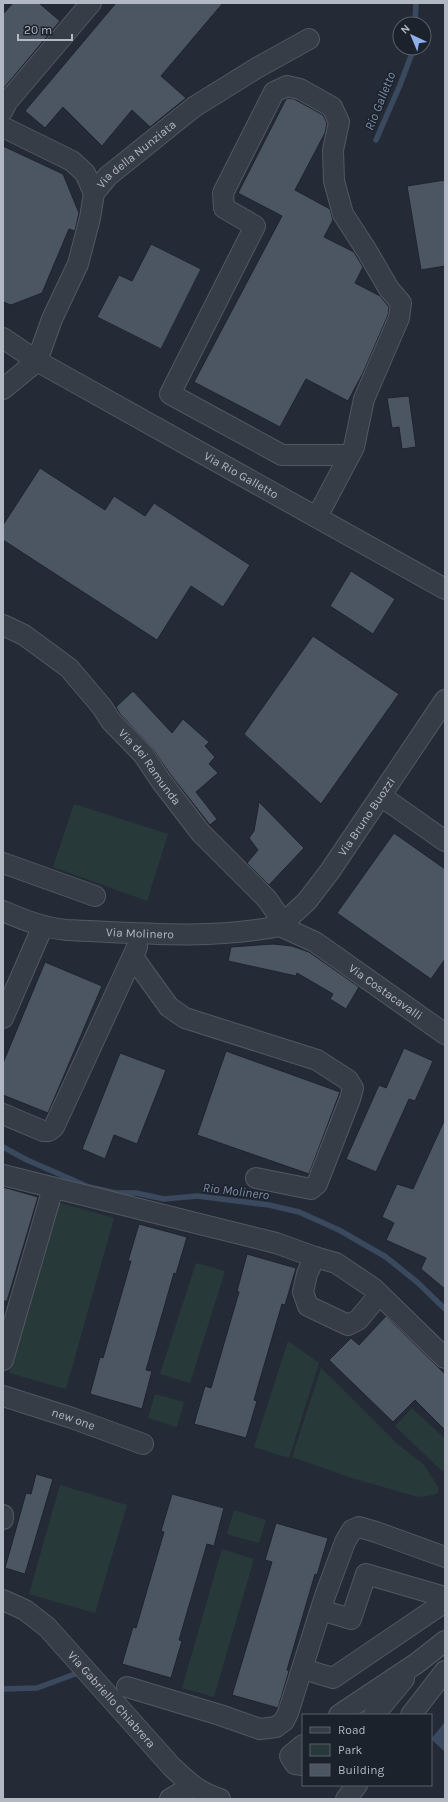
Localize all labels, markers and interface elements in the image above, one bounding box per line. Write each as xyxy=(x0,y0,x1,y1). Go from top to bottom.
scale bar xyxy=(18,16,72,42)
north arrow xyxy=(392,16,432,56)
text: N xyxy=(398,22,413,37)
text: 20 m xyxy=(24,23,52,37)
water label: Rio Galletto xyxy=(361,69,399,132)
street label: Via della Nunziata xyxy=(94,117,179,191)
street label: Via Rio Galletto xyxy=(202,449,281,501)
street label: Via dei Ramunda xyxy=(116,726,184,808)
street label: Via Bruno Buozzi xyxy=(335,775,398,859)
street label: Via Molinero xyxy=(106,925,174,941)
street label: Via Costacavalli xyxy=(346,961,425,1023)
water label: Rio Molinero xyxy=(202,1179,271,1203)
street label: new one xyxy=(50,1405,97,1433)
street label: Via Gabriello Chiabrera xyxy=(65,1648,158,1751)
legend xyxy=(302,1714,432,1786)
text: Road xyxy=(338,1723,366,1737)
text: Park xyxy=(338,1743,363,1757)
text: Building xyxy=(338,1763,385,1777)

